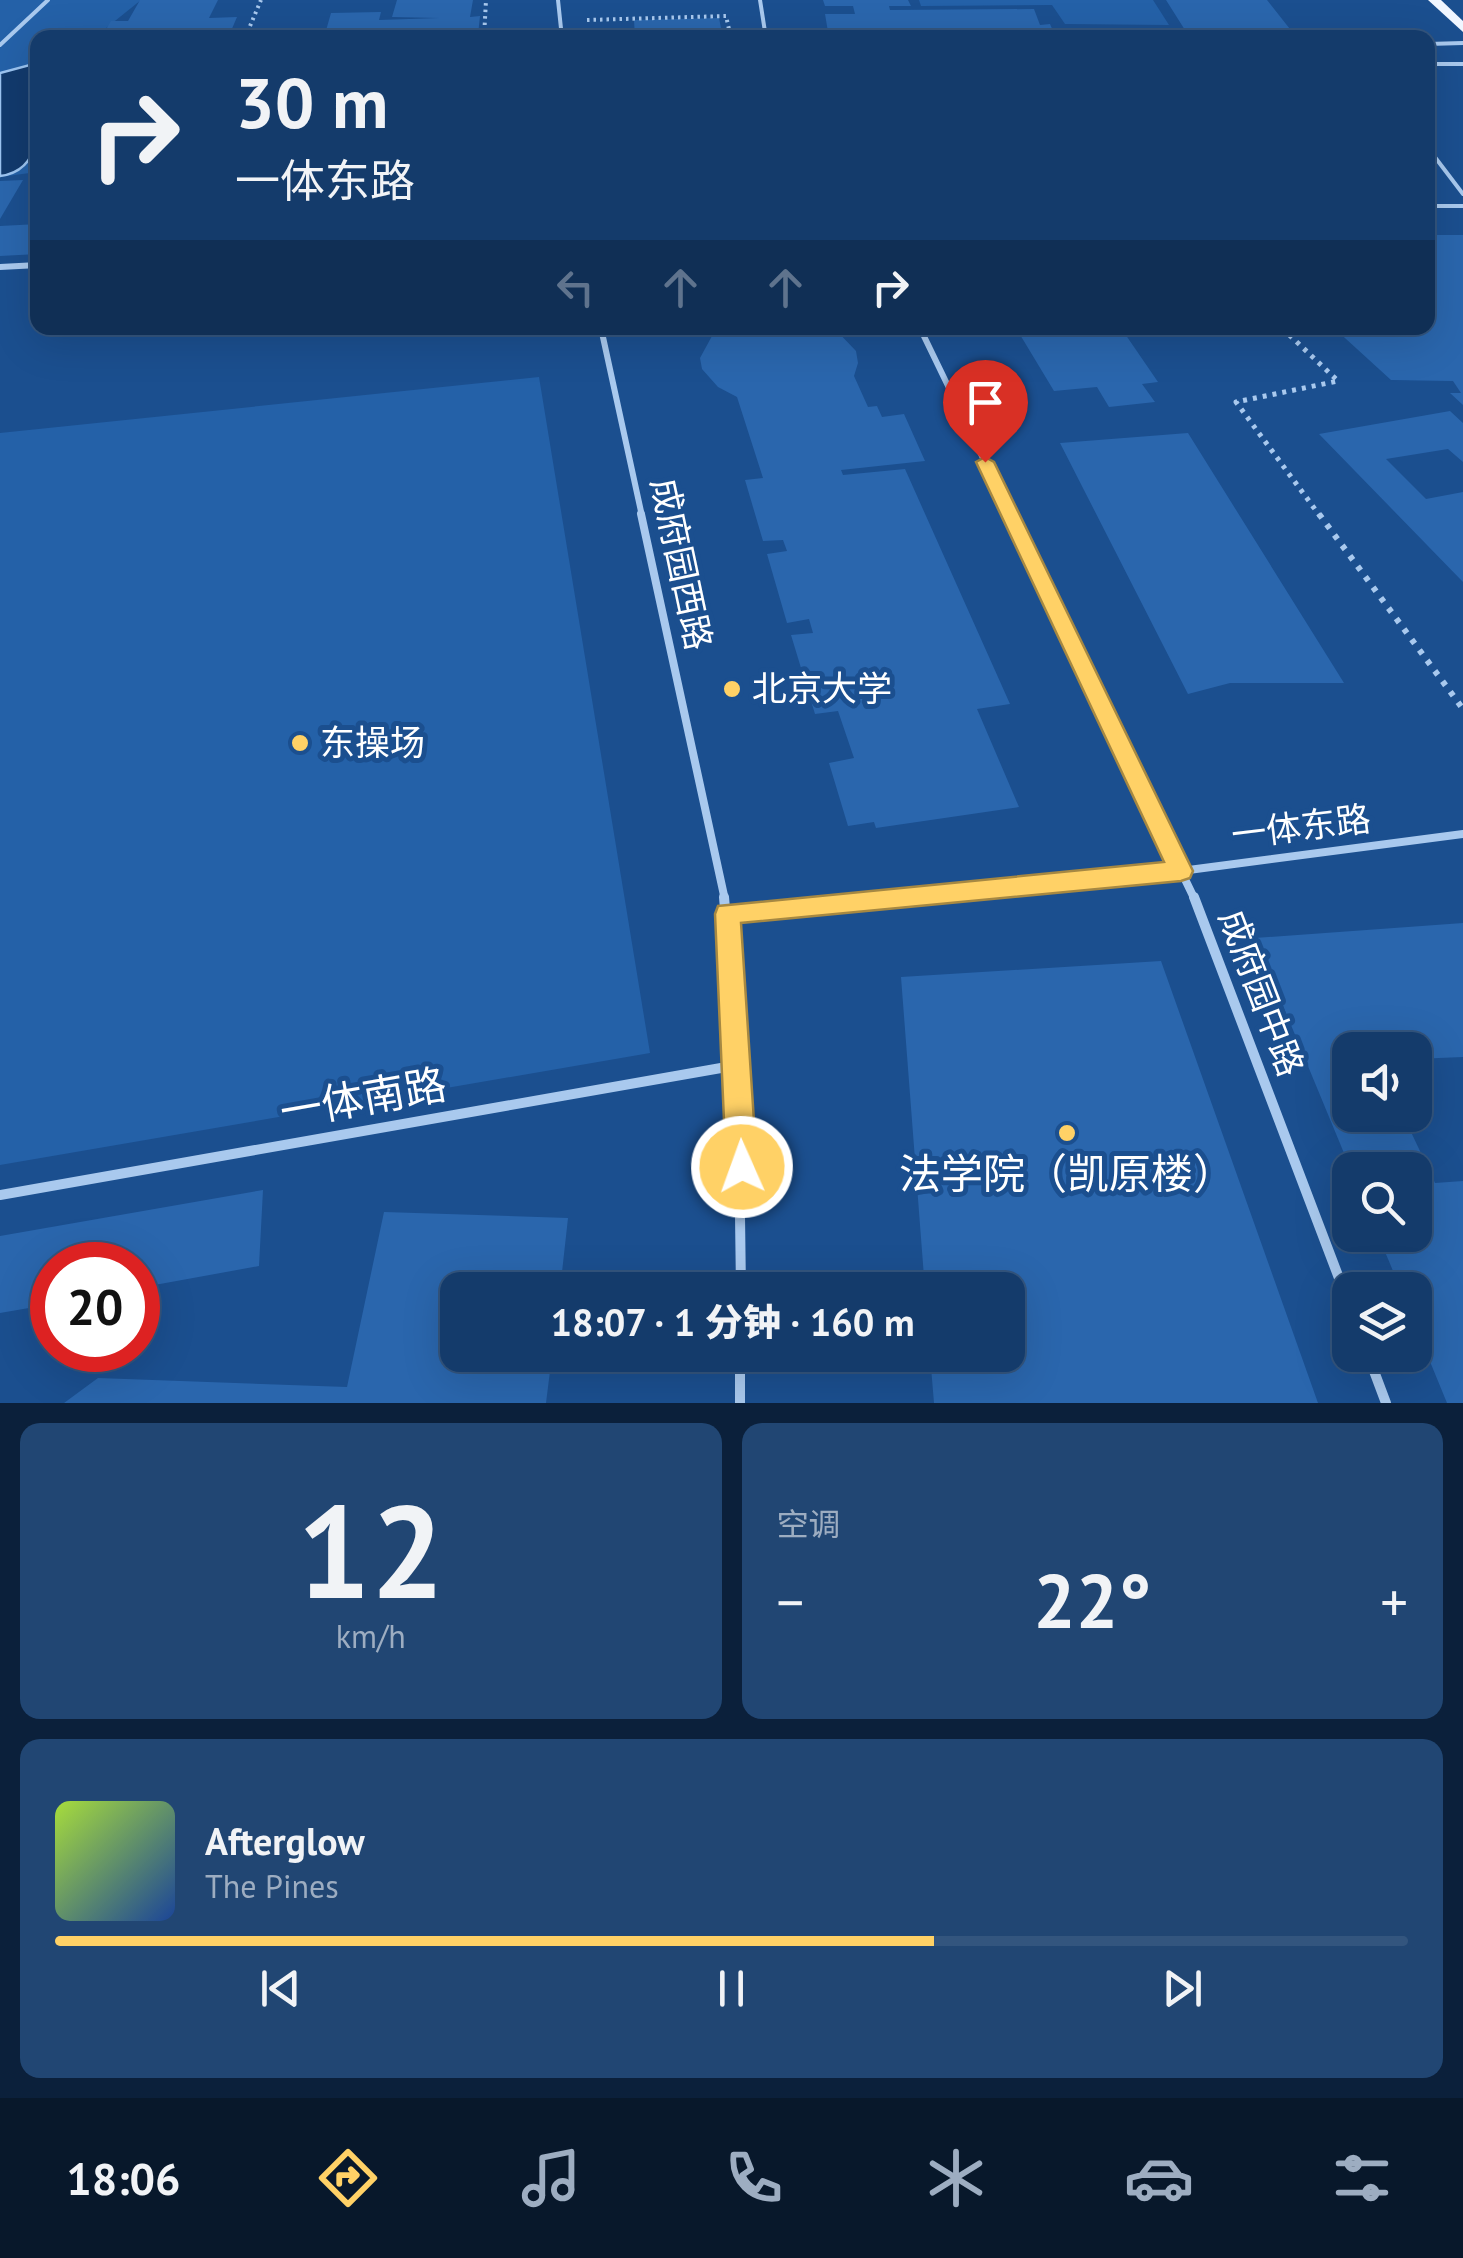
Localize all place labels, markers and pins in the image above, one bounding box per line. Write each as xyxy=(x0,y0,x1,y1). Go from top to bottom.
pin xyxy=(943,360,1028,463)
place label: 北京大学 xyxy=(752,665,892,711)
marker: 北京大学 xyxy=(721,678,743,700)
place label: 东操场 xyxy=(320,719,425,765)
marker: 东操场 xyxy=(289,732,311,754)
marker: 法学院（凯原楼） xyxy=(1056,1122,1078,1144)
place label: 法学院（凯原楼） xyxy=(899,1146,1235,1201)

